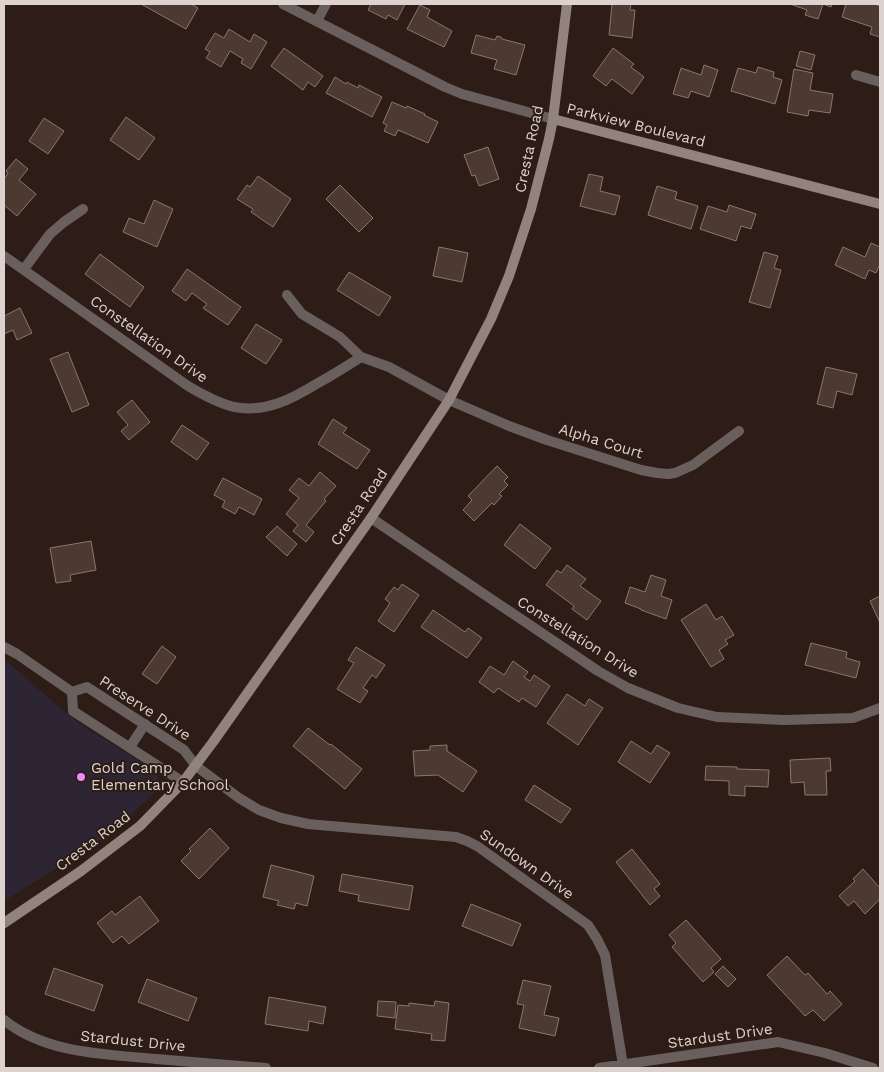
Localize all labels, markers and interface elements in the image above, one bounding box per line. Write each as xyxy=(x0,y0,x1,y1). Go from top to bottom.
street label: Parkview Boulevard xyxy=(565,99,707,151)
street label: Cresta Road xyxy=(511,104,547,194)
street label: Constellation Drive xyxy=(87,292,211,386)
street label: Alpha Court xyxy=(557,420,646,463)
street label: Cresta Road xyxy=(327,465,391,549)
street label: Constellation Drive xyxy=(514,592,642,682)
street label: Preserve Drive xyxy=(96,672,194,744)
place label: Gold Camp Elementary School xyxy=(91,759,230,794)
marker: Gold Camp Elementary School xyxy=(75,771,87,783)
street label: Cresta Road xyxy=(52,807,134,875)
street label: Sundown Drive xyxy=(477,825,577,903)
street label: Stardust Drive xyxy=(666,1020,774,1052)
street label: Stardust Drive xyxy=(80,1027,186,1055)

